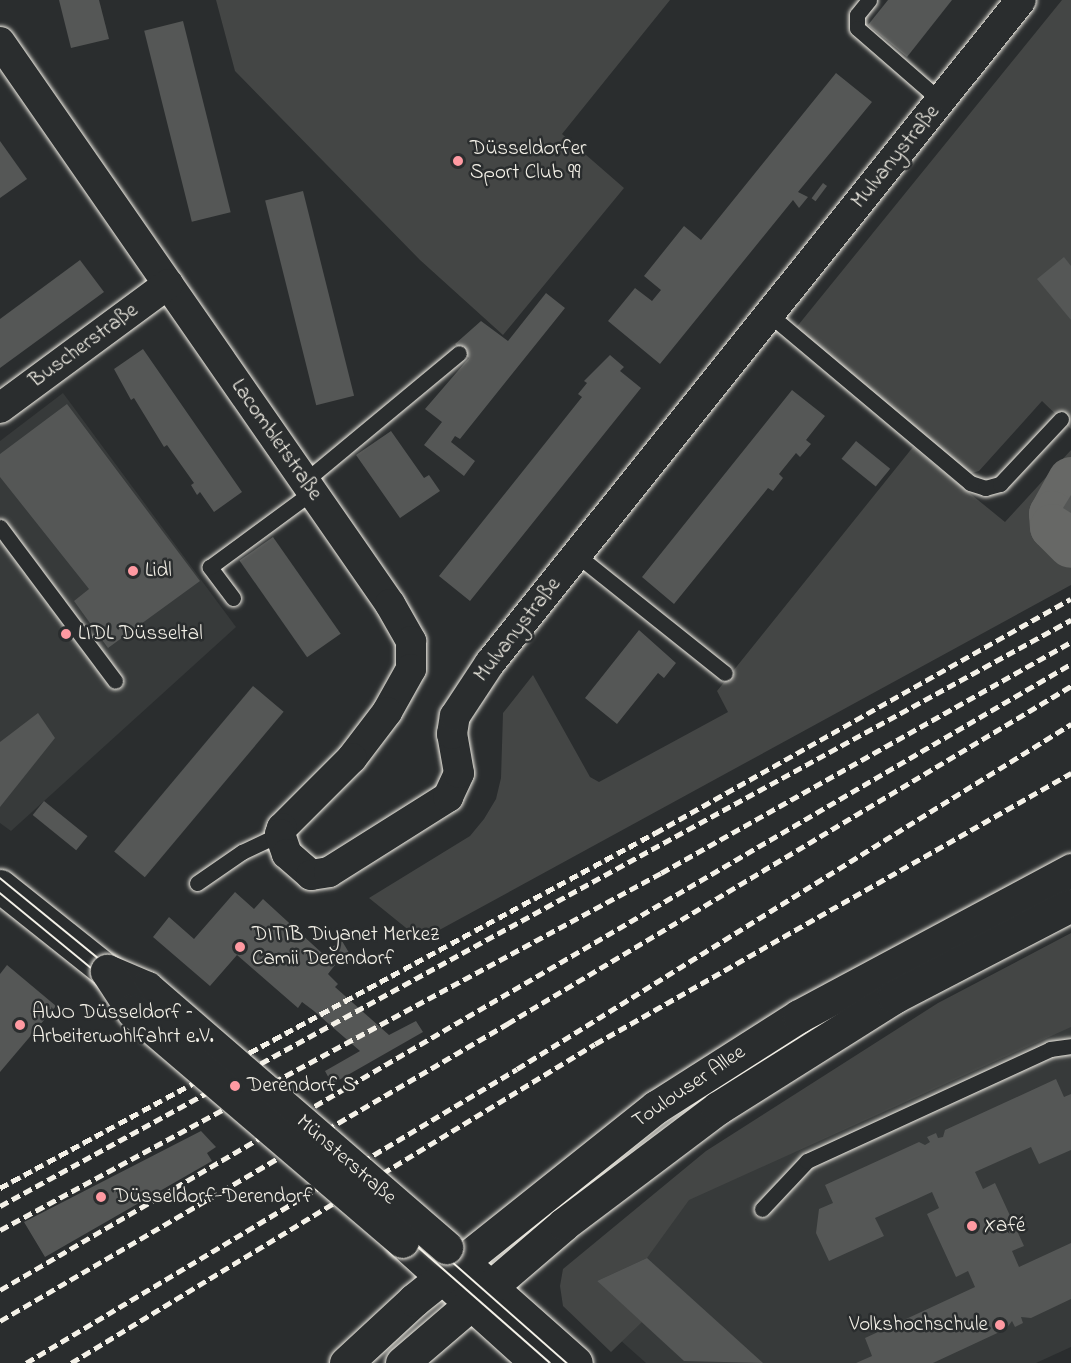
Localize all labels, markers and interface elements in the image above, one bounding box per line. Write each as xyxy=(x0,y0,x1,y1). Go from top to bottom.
street label: Mulvanystraße xyxy=(847,100,945,214)
place label: Düsseldorfer Sport Club 99 xyxy=(470,136,587,186)
marker: Düsseldorfer Sport Club 99 xyxy=(451,154,465,168)
street label: Buscherstraße xyxy=(25,298,143,394)
street label: Lacombletstraße xyxy=(225,375,327,505)
place label: Lidl xyxy=(145,558,172,584)
marker: Lidl xyxy=(126,564,140,578)
street label: Mulvanystraße xyxy=(469,573,567,687)
place label: LIDL Düsseltal xyxy=(78,621,203,647)
marker: LIDL Düsseltal xyxy=(59,627,73,641)
place label: DITIB Diyanet Merkez Camii Derendorf xyxy=(252,922,439,972)
marker: DITIB Diyanet Merkez Camii Derendorf xyxy=(233,940,247,954)
place label: AWO Düsseldorf – Arbeiterwohlfahrt e.V. xyxy=(32,1000,214,1050)
marker: AWO Düsseldorf – Arbeiterwohlfahrt e.V. xyxy=(13,1018,27,1032)
street label: Toulouser Allee xyxy=(628,1040,750,1134)
place label: Derendorf S xyxy=(247,1073,356,1099)
marker: Derendorf S xyxy=(228,1079,242,1093)
street label: Münsterstraße xyxy=(291,1110,401,1210)
place label: Düsseldorf-Derendorf xyxy=(114,1184,313,1210)
marker: Düsseldorf-Derendorf xyxy=(92,1188,110,1206)
place label: Xafé xyxy=(984,1213,1025,1239)
marker: Xafé xyxy=(965,1219,979,1233)
place label: Volkshochschule xyxy=(849,1312,988,1338)
marker: Volkshochschule xyxy=(993,1318,1007,1332)

